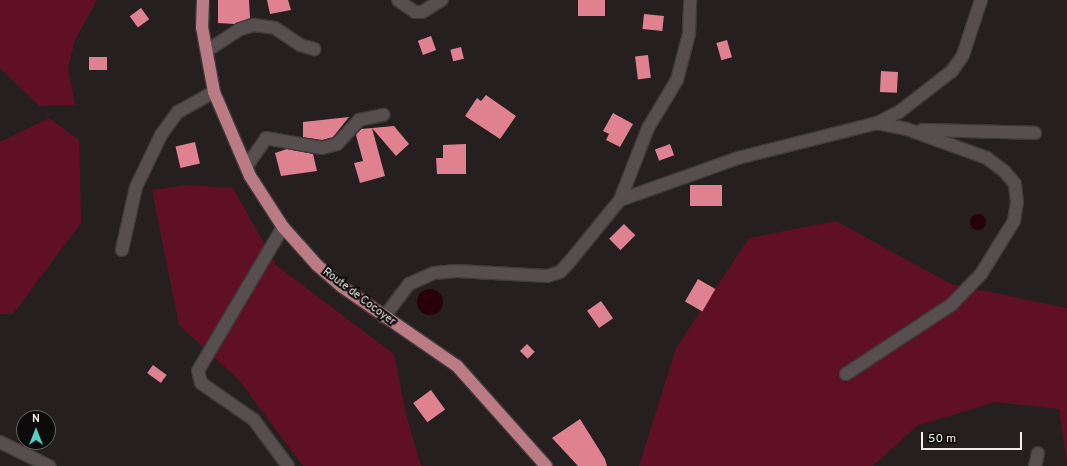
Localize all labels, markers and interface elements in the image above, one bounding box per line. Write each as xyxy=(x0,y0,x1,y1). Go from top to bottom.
street label: Route de Cocoyer xyxy=(320,265,398,329)
north arrow xyxy=(16,410,56,450)
text: N xyxy=(32,412,40,426)
scale bar xyxy=(923,424,1024,450)
text: 50 m xyxy=(928,431,956,447)

